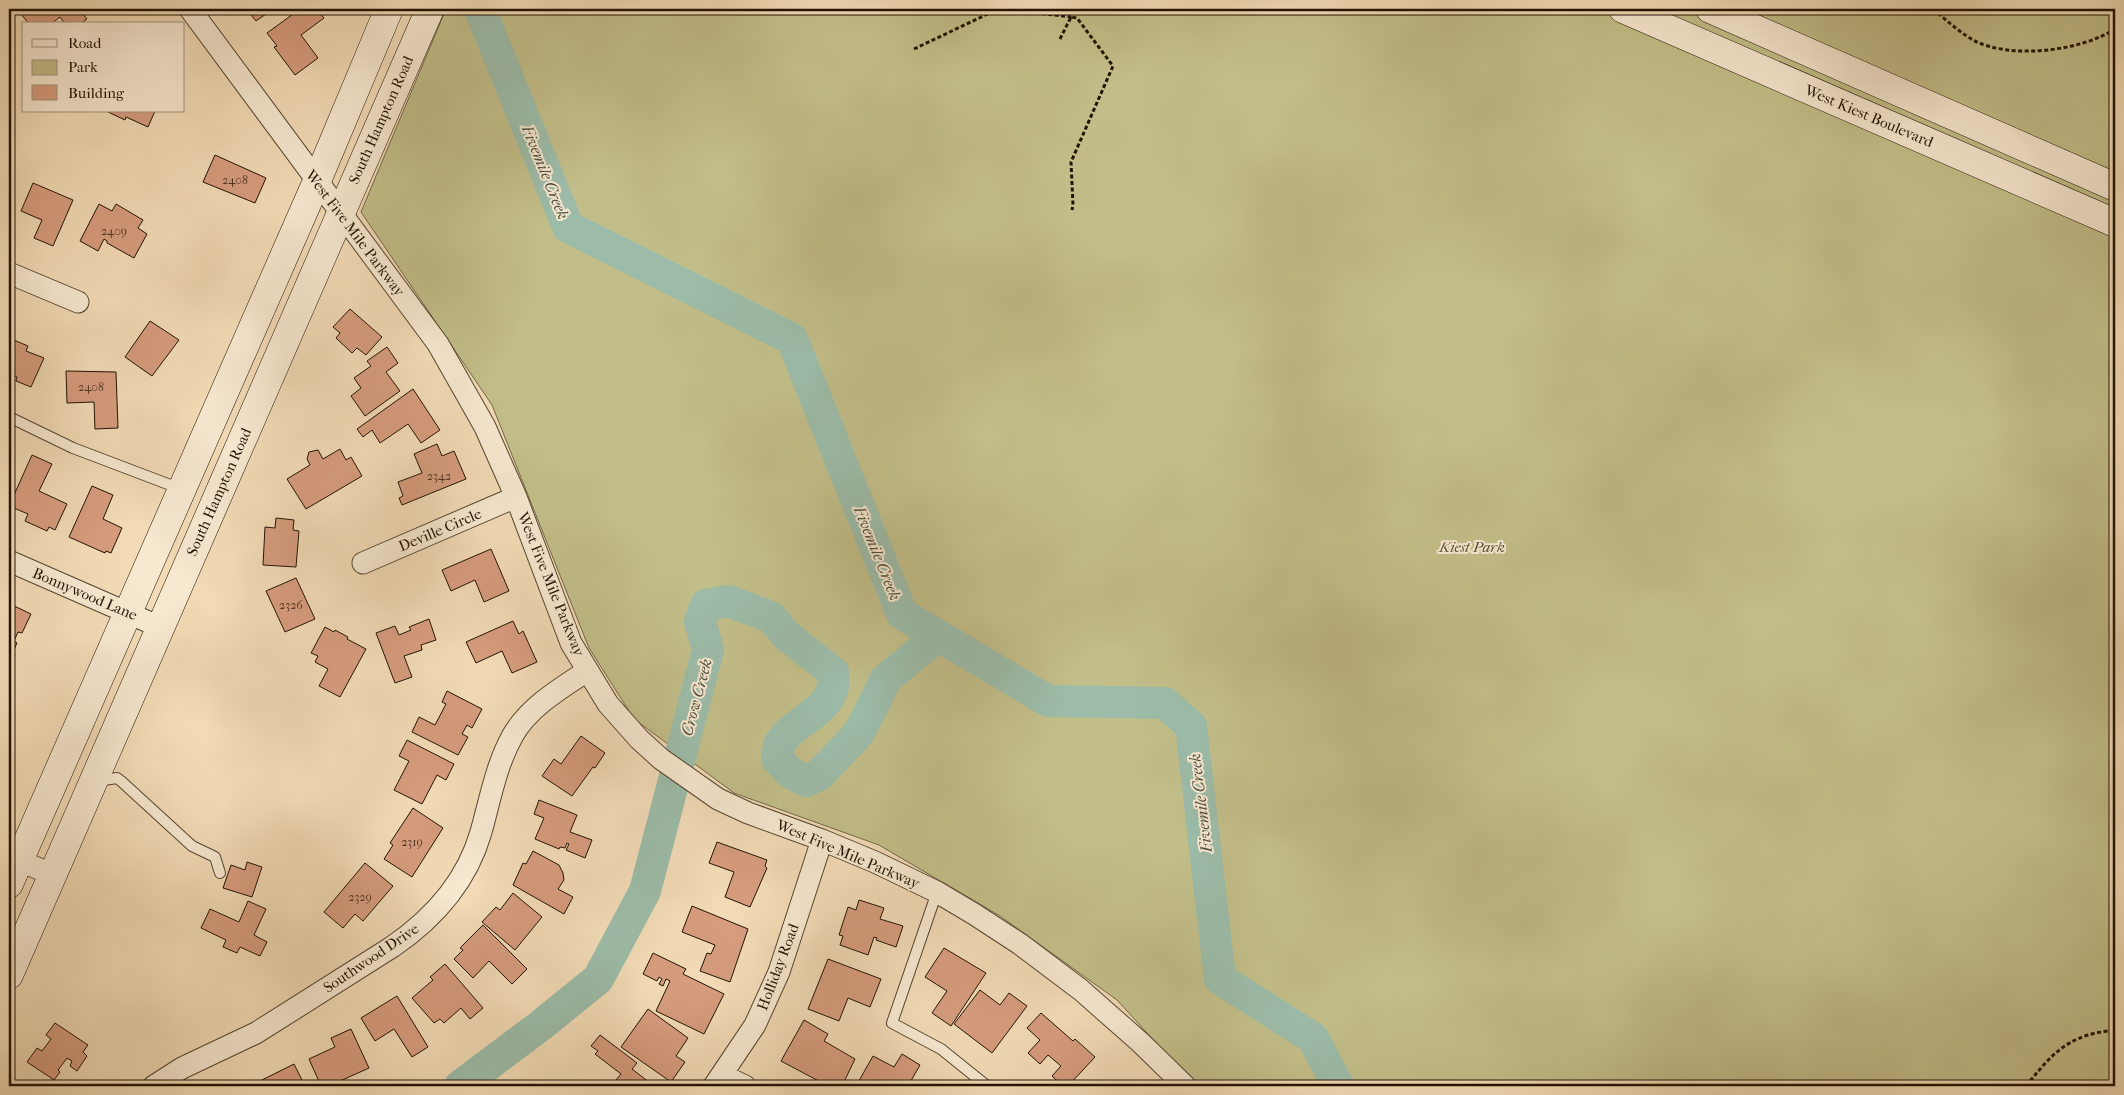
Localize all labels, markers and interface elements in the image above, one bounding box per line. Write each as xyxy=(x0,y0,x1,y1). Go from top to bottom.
legend xyxy=(22,22,185,112)
text: Road xyxy=(68,34,102,52)
street label: South Hampton Road xyxy=(345,52,418,187)
text: Park xyxy=(68,58,98,76)
street label: West Kiest Boulevard xyxy=(1801,80,1937,152)
text: Building xyxy=(68,84,125,102)
water label: Fivemile Creek xyxy=(518,122,573,222)
street label: West Five Mile Parkway xyxy=(301,165,409,301)
house number: 2408 xyxy=(222,173,248,187)
house number: 2409 xyxy=(101,224,127,238)
house number: 2408 xyxy=(78,380,104,394)
street label: South Hampton Road xyxy=(183,424,256,559)
house number: 2342 xyxy=(427,469,451,483)
water label: Fivemile Creek xyxy=(850,503,905,603)
street label: Deville Circle xyxy=(396,504,485,556)
street label: West Five Mile Parkway xyxy=(513,508,589,660)
park label: Kiest Park xyxy=(1438,538,1505,556)
street label: Bonnywood Lane xyxy=(30,564,140,624)
house number: 2326 xyxy=(279,598,303,612)
water label: Crow Creek xyxy=(677,656,716,738)
water label: Fivemile Creek xyxy=(1185,752,1216,855)
street label: West Five Mile Parkway xyxy=(773,815,923,893)
house number: 2319 xyxy=(401,835,423,849)
house number: 2329 xyxy=(348,890,372,904)
street label: Southwood Drive xyxy=(320,919,423,997)
street label: Holliday Road xyxy=(753,920,803,1013)

